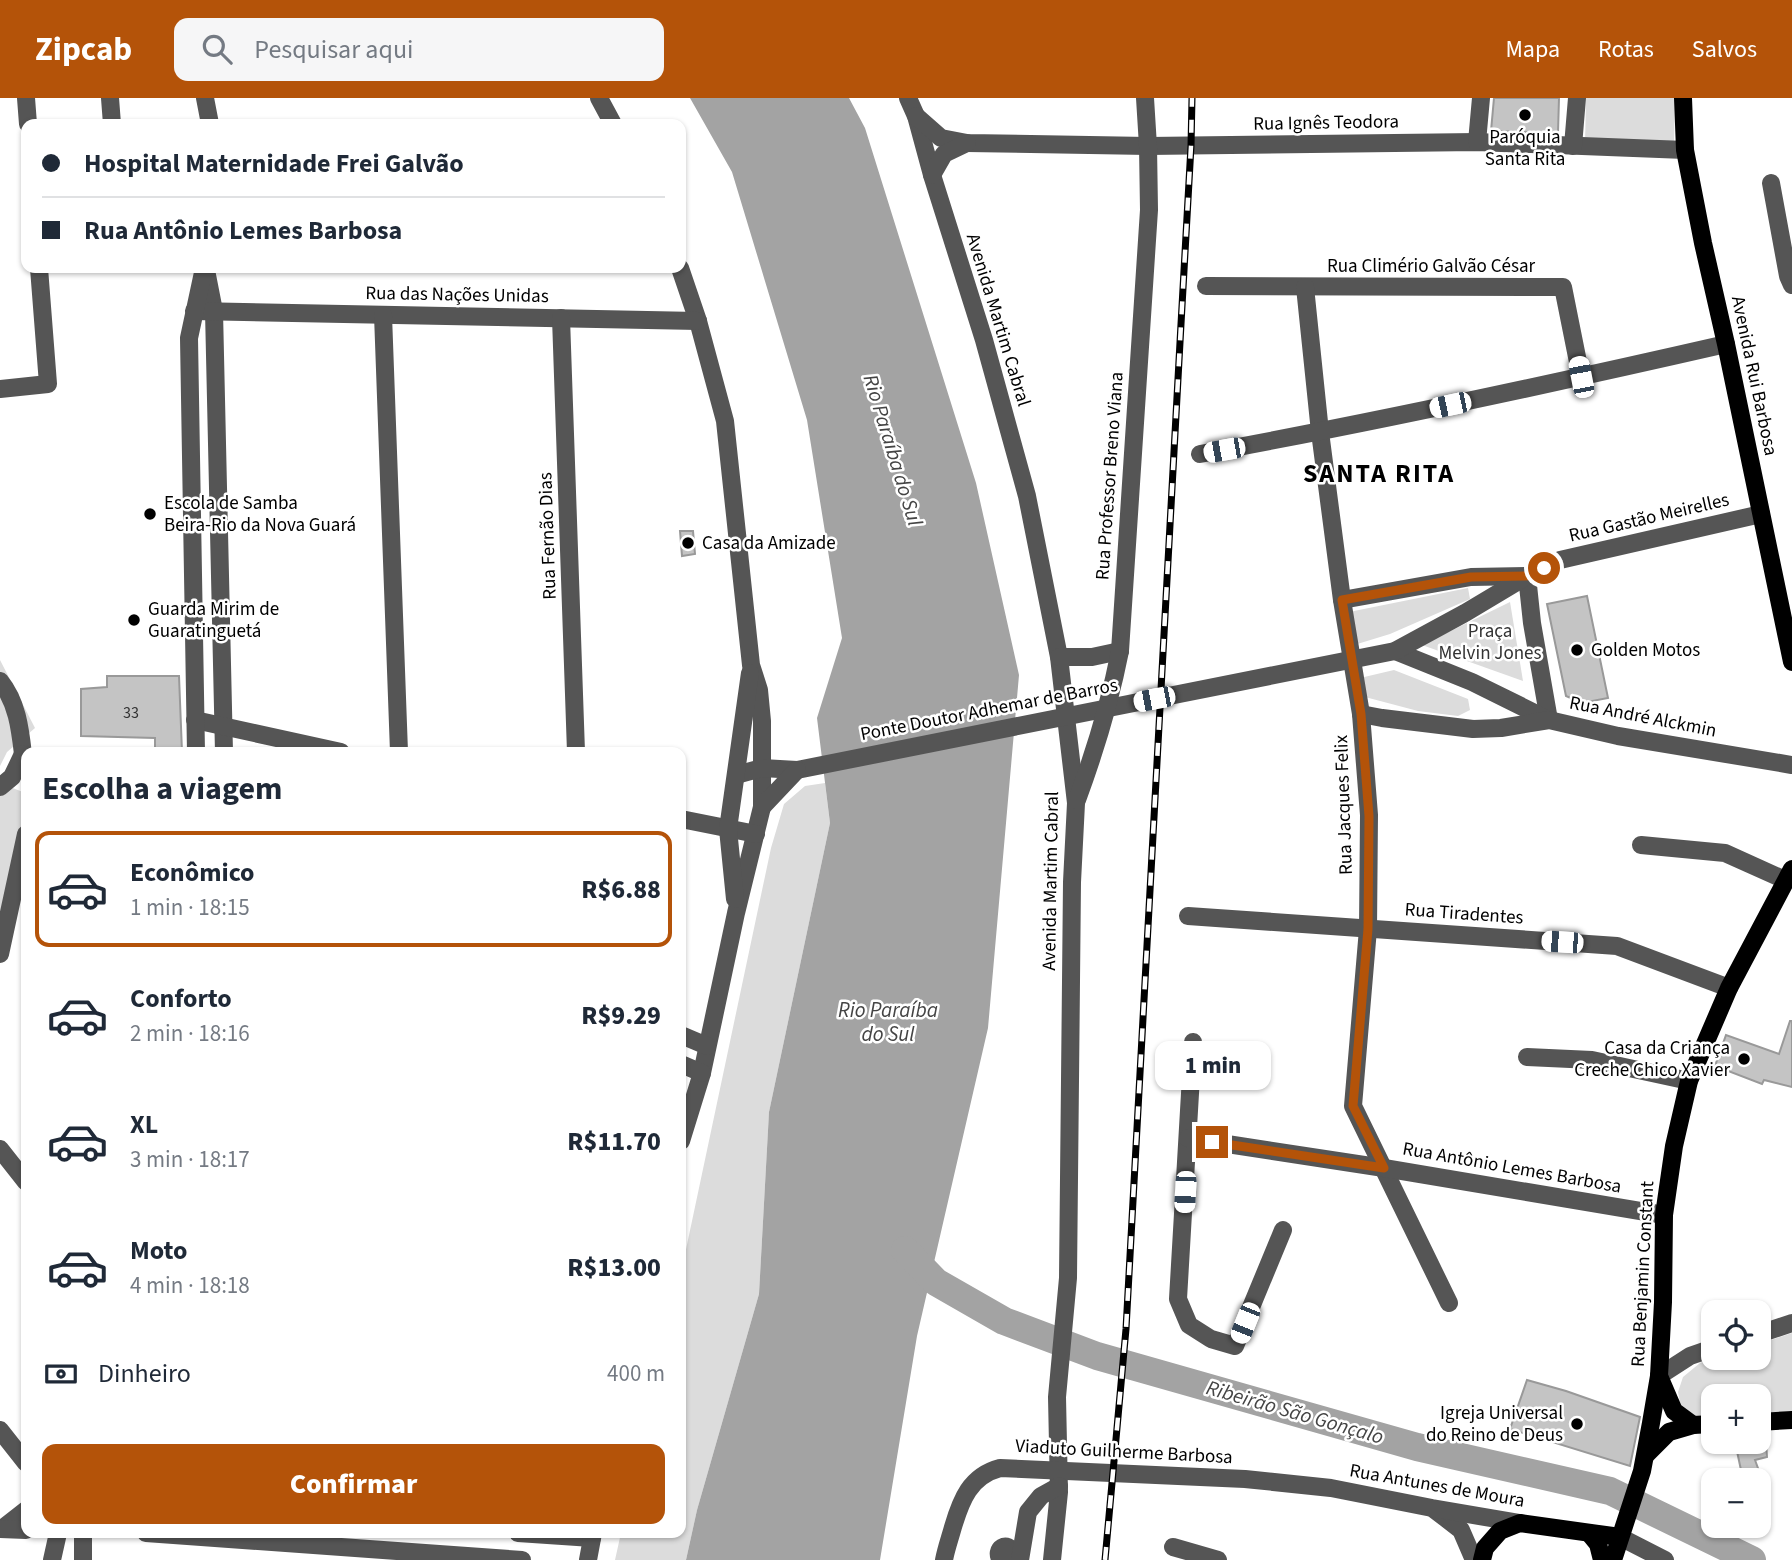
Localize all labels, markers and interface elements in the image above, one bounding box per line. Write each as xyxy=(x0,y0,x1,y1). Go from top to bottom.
search box xyxy=(174,18,664,81)
text: Zipcab xyxy=(35,26,132,73)
icon: search xyxy=(198,30,236,68)
text: Pesquisar aqui xyxy=(254,31,413,68)
text: Mapa xyxy=(1505,32,1560,67)
text: Rotas xyxy=(1598,32,1654,67)
text: Salvos xyxy=(1692,32,1757,67)
marker: Paróquia Santa Rita xyxy=(1517,107,1533,123)
street label: Rua Ignês Teodora xyxy=(1253,108,1399,138)
place label: Paróquia Santa Rita xyxy=(1485,124,1565,173)
text: Hospital Maternidade Frei Galvão xyxy=(84,145,464,182)
text: Rua Antônio Lemes Barbosa xyxy=(84,212,402,249)
street label: Avenida Martim Cabral xyxy=(959,230,1037,410)
street label: Rua Climério Galvão César xyxy=(1327,253,1535,280)
street label: Rua das Nações Unidas xyxy=(365,280,549,310)
street label: Avenida Rui Barbosa xyxy=(1724,294,1784,458)
car xyxy=(1567,354,1596,400)
water label: Rio Paraíba do Sul xyxy=(856,371,931,530)
street label: Rua Professor Breno Viana xyxy=(1089,371,1131,581)
car xyxy=(1428,390,1473,420)
car xyxy=(1202,436,1247,464)
district label: SANTA RITA xyxy=(1303,455,1455,492)
street label: Rua Fernão Dias xyxy=(532,472,564,600)
street label: Rua Gastão Meirelles xyxy=(1566,486,1732,550)
place label: Escola de Samba Beira-Rio da Nova Guará xyxy=(164,490,356,539)
marker: Escola de Samba Beira-Rio da Nova Guará xyxy=(142,506,158,522)
place label: Casa da Amizade xyxy=(702,530,836,557)
marker: Casa da Amizade xyxy=(680,535,696,551)
route start xyxy=(1528,552,1560,584)
place label: Guarda Mirim de Guaratinguetá xyxy=(148,596,279,645)
marker: Guarda Mirim de Guaratinguetá xyxy=(126,612,142,628)
park label: Praça Melvin Jones xyxy=(1439,618,1542,667)
place label: Golden Motos xyxy=(1591,637,1700,664)
marker: Golden Motos xyxy=(1569,642,1585,658)
street label: Ponte Doutor Adhemar de Barros xyxy=(858,672,1120,748)
car xyxy=(1132,685,1177,713)
street label: Rua André Alckmin xyxy=(1567,689,1719,745)
house number: 33 xyxy=(123,702,139,724)
street label: Rua Jacques Felix xyxy=(1328,734,1360,875)
text: Escolha a viagem xyxy=(42,766,282,812)
street label: Avenida Martim Cabral xyxy=(1036,791,1066,971)
text: Econômico xyxy=(130,854,255,891)
icon: car xyxy=(46,858,109,921)
text: R$6.88 xyxy=(581,871,661,908)
text: 1 min · 18:15 xyxy=(130,891,250,924)
street label: Rua Tiradentes xyxy=(1404,896,1524,932)
car xyxy=(1541,930,1584,954)
text: Conforto xyxy=(130,980,232,1017)
icon: car xyxy=(46,984,109,1047)
water label: Rio Paraíba do Sul xyxy=(838,995,938,1049)
text: R$9.29 xyxy=(581,997,661,1034)
text: 2 min · 18:16 xyxy=(130,1017,250,1050)
place label: Casa da Criança Creche Chico Xavier xyxy=(1574,1035,1730,1084)
callout: 1 min xyxy=(1154,1040,1270,1090)
text: 1 min xyxy=(1185,1049,1241,1082)
marker: Casa da Criança Creche Chico Xavier xyxy=(1736,1051,1752,1067)
text: XL xyxy=(130,1106,158,1143)
icon: car xyxy=(46,1110,109,1173)
text: R$11.70 xyxy=(567,1123,661,1160)
route end xyxy=(1196,1126,1228,1158)
street label: Rua Antônio Lemes Barbosa xyxy=(1400,1135,1624,1201)
text: 3 min · 18:17 xyxy=(130,1143,250,1176)
car xyxy=(1174,1170,1197,1214)
street label: Rua Benjamin Constant xyxy=(1625,1180,1661,1368)
text: Moto xyxy=(130,1232,187,1269)
icon: car xyxy=(46,1236,109,1299)
text: R$13.00 xyxy=(567,1249,661,1286)
text: 4 min · 18:18 xyxy=(130,1269,250,1302)
car xyxy=(1228,1300,1263,1346)
map controls xyxy=(1701,1300,1771,1538)
button: locate xyxy=(1701,1300,1771,1370)
icon: cash xyxy=(42,1355,80,1393)
text: Dinheiro xyxy=(98,1355,191,1392)
text: 400 m xyxy=(607,1357,665,1390)
water label: Ribeirão São Gonçalo xyxy=(1203,1372,1387,1452)
button: + xyxy=(1701,1384,1771,1454)
place label: Igreja Universal do Reino de Deus xyxy=(1426,1400,1563,1449)
marker: Igreja Universal do Reino de Deus xyxy=(1569,1416,1585,1432)
street label: Viaduto Guilherme Barbosa xyxy=(1015,1433,1233,1471)
button: Confirmar xyxy=(42,1444,665,1524)
street label: Rua Antunes de Moura xyxy=(1347,1457,1527,1515)
button: − xyxy=(1701,1468,1771,1538)

